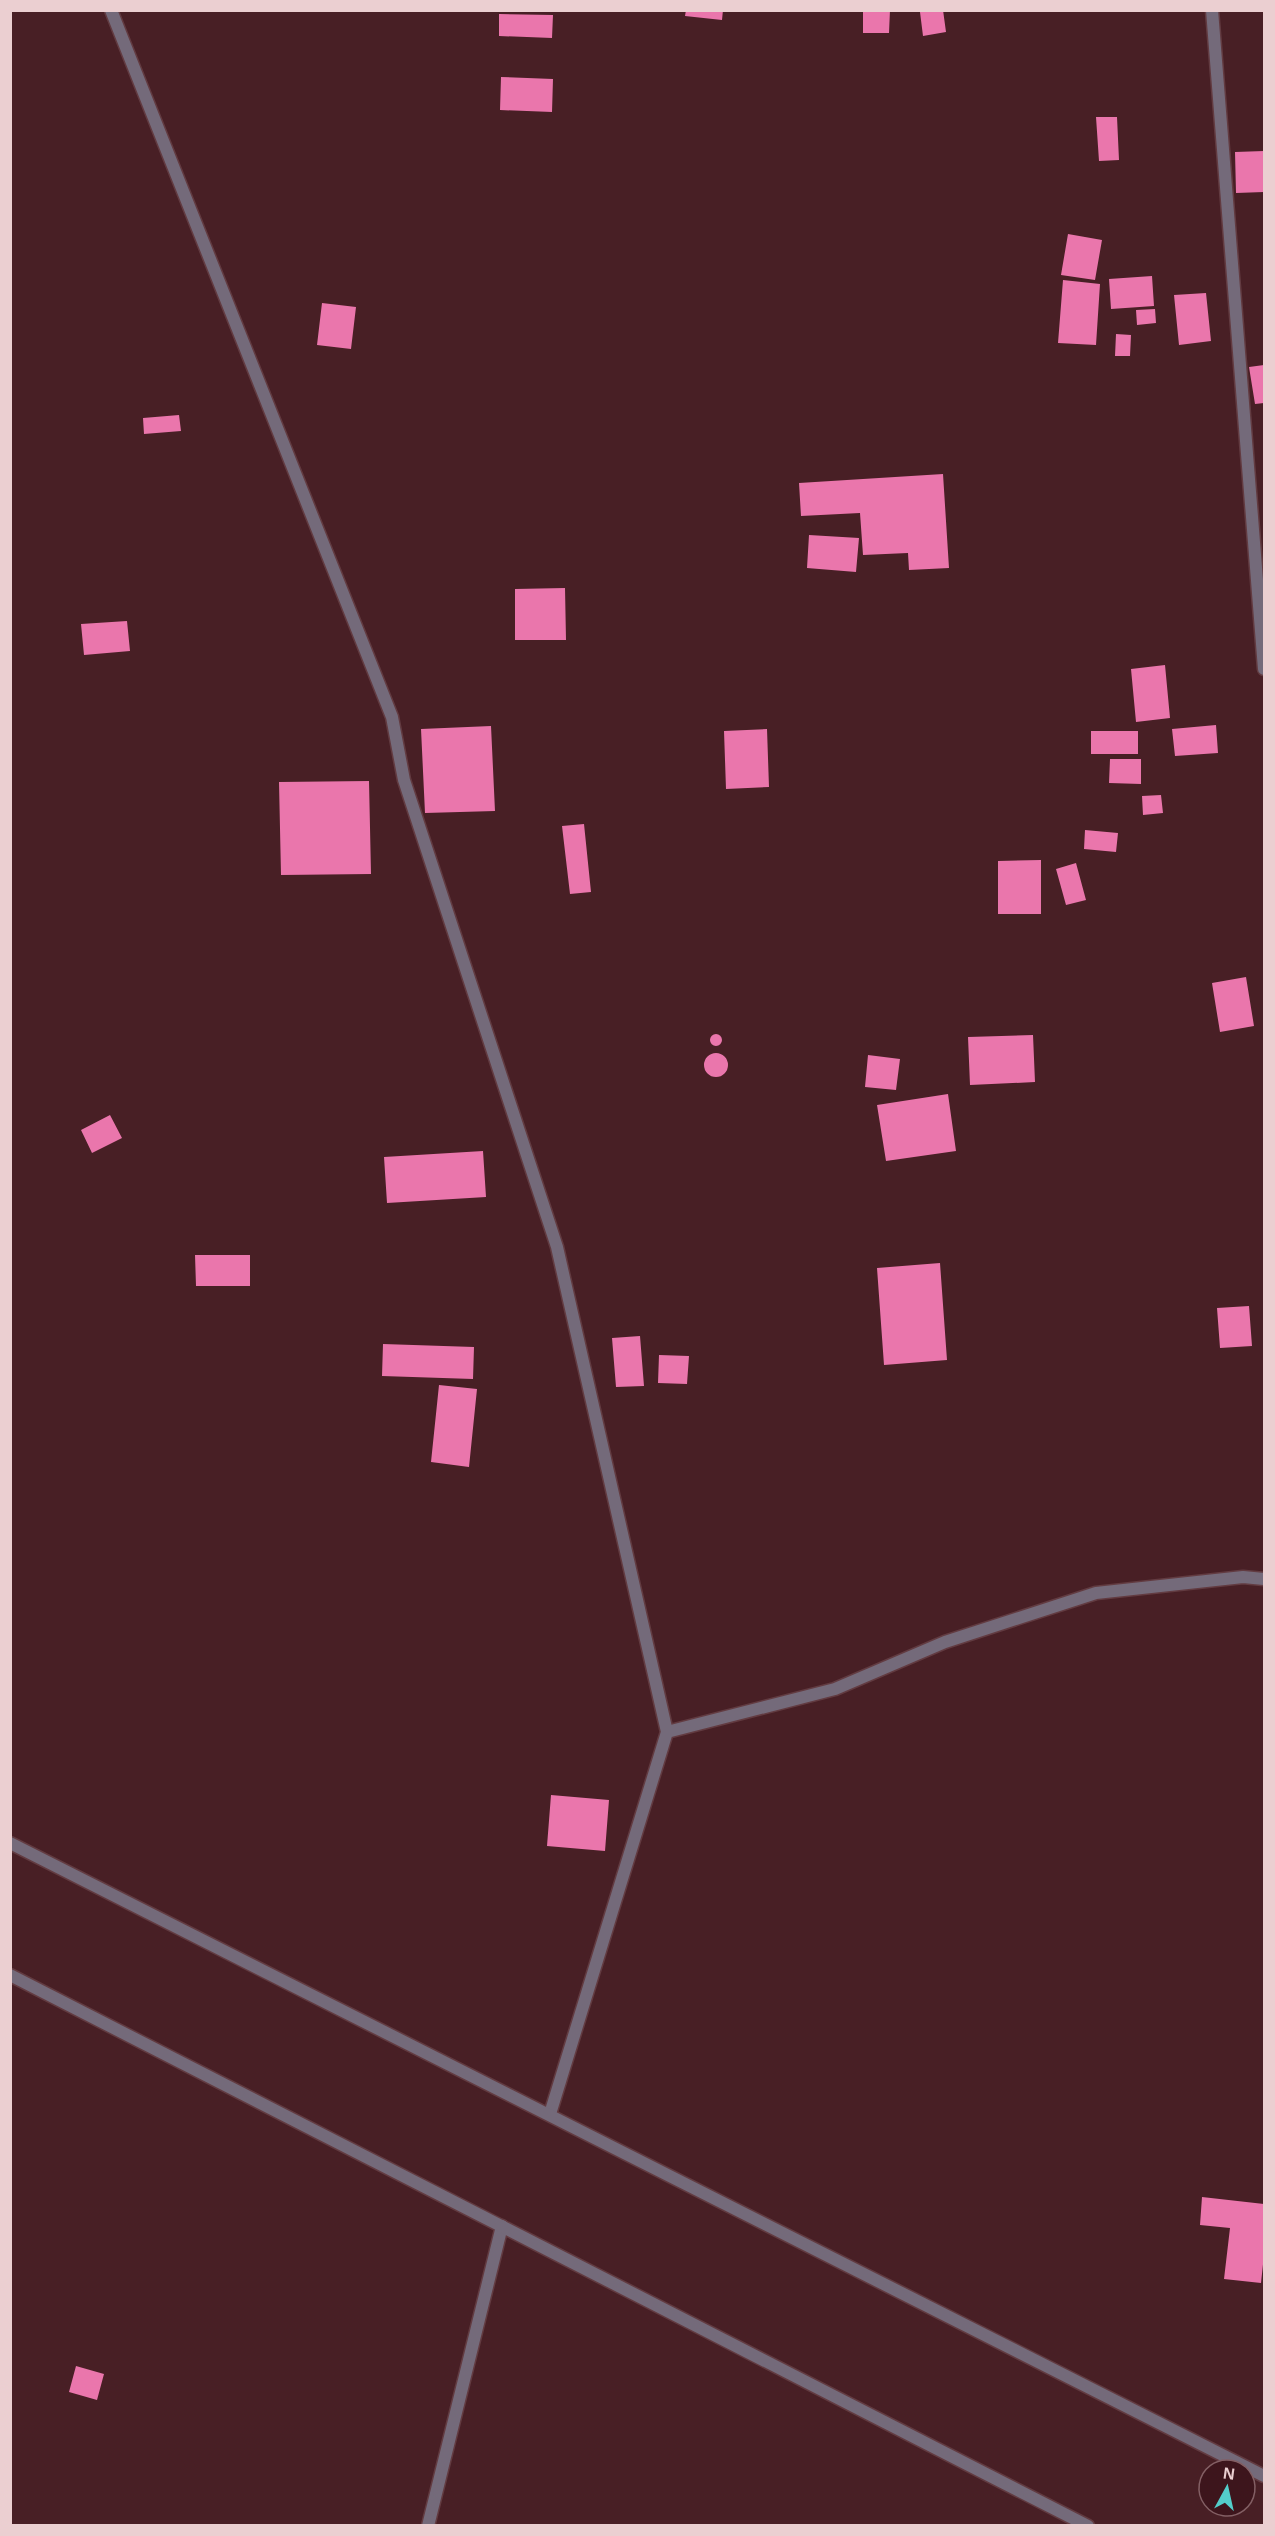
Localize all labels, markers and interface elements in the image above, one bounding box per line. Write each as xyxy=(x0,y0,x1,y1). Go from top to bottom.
north arrow xyxy=(1197,2458,1257,2518)
text: N xyxy=(1222,2464,1236,2483)

